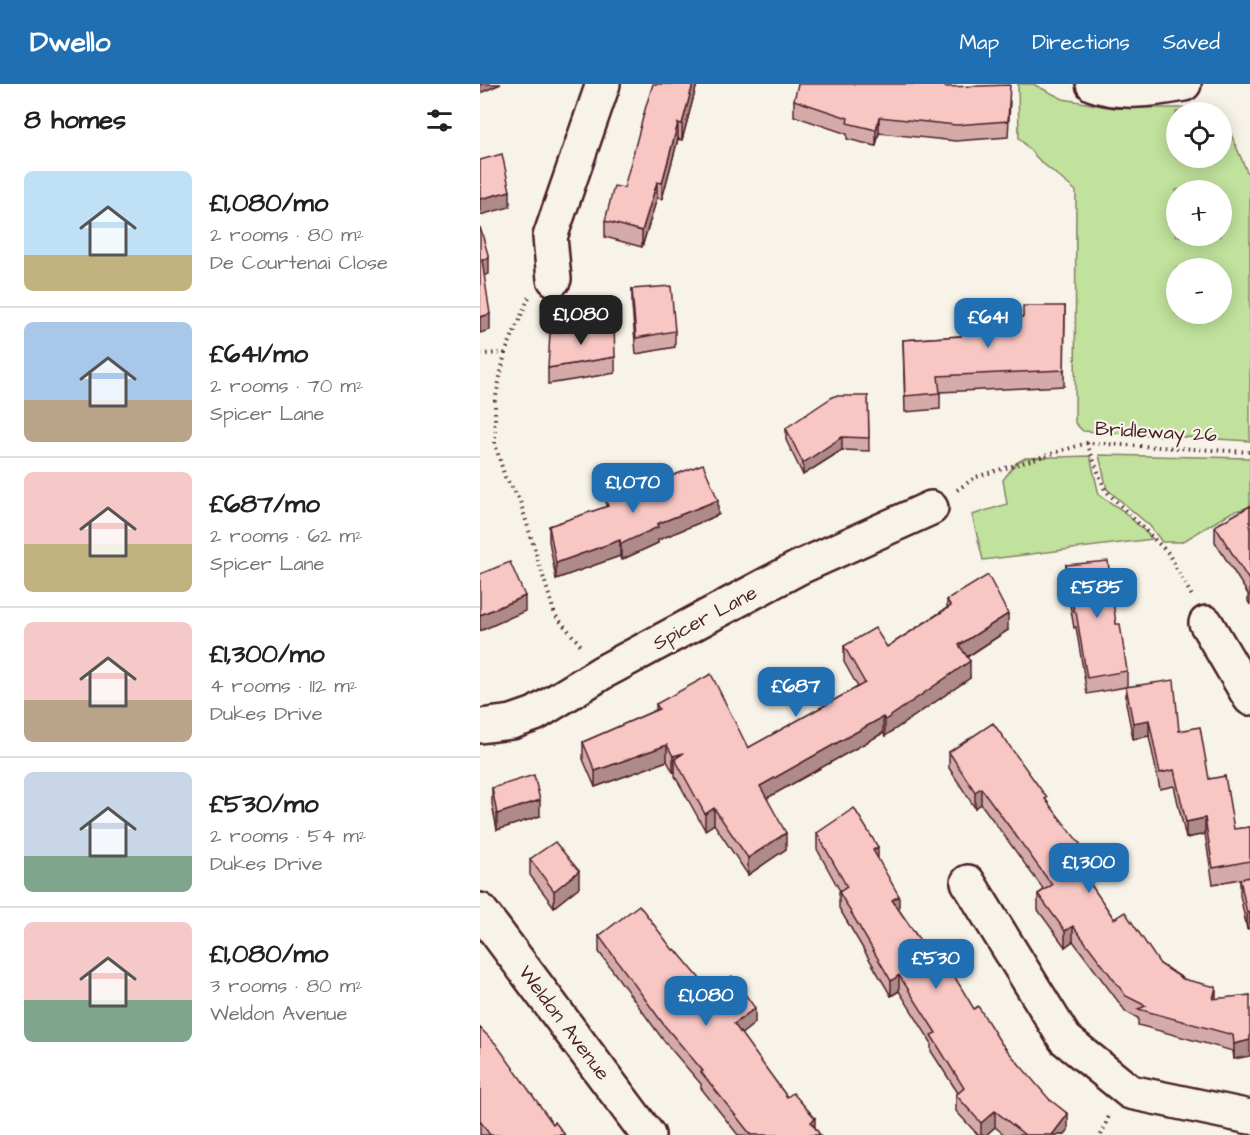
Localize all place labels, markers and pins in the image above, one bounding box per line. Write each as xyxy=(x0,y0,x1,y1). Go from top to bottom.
pin: £1,080 xyxy=(532,295,630,346)
pin: £641 xyxy=(952,298,1024,349)
pin: £1,070 xyxy=(584,463,682,514)
pin: £585 xyxy=(1061,568,1133,619)
pin: £687 xyxy=(760,667,832,718)
pin: £1,300 xyxy=(1040,843,1138,894)
pin: £530 xyxy=(900,939,972,990)
pin: £1,080 xyxy=(657,976,755,1027)

